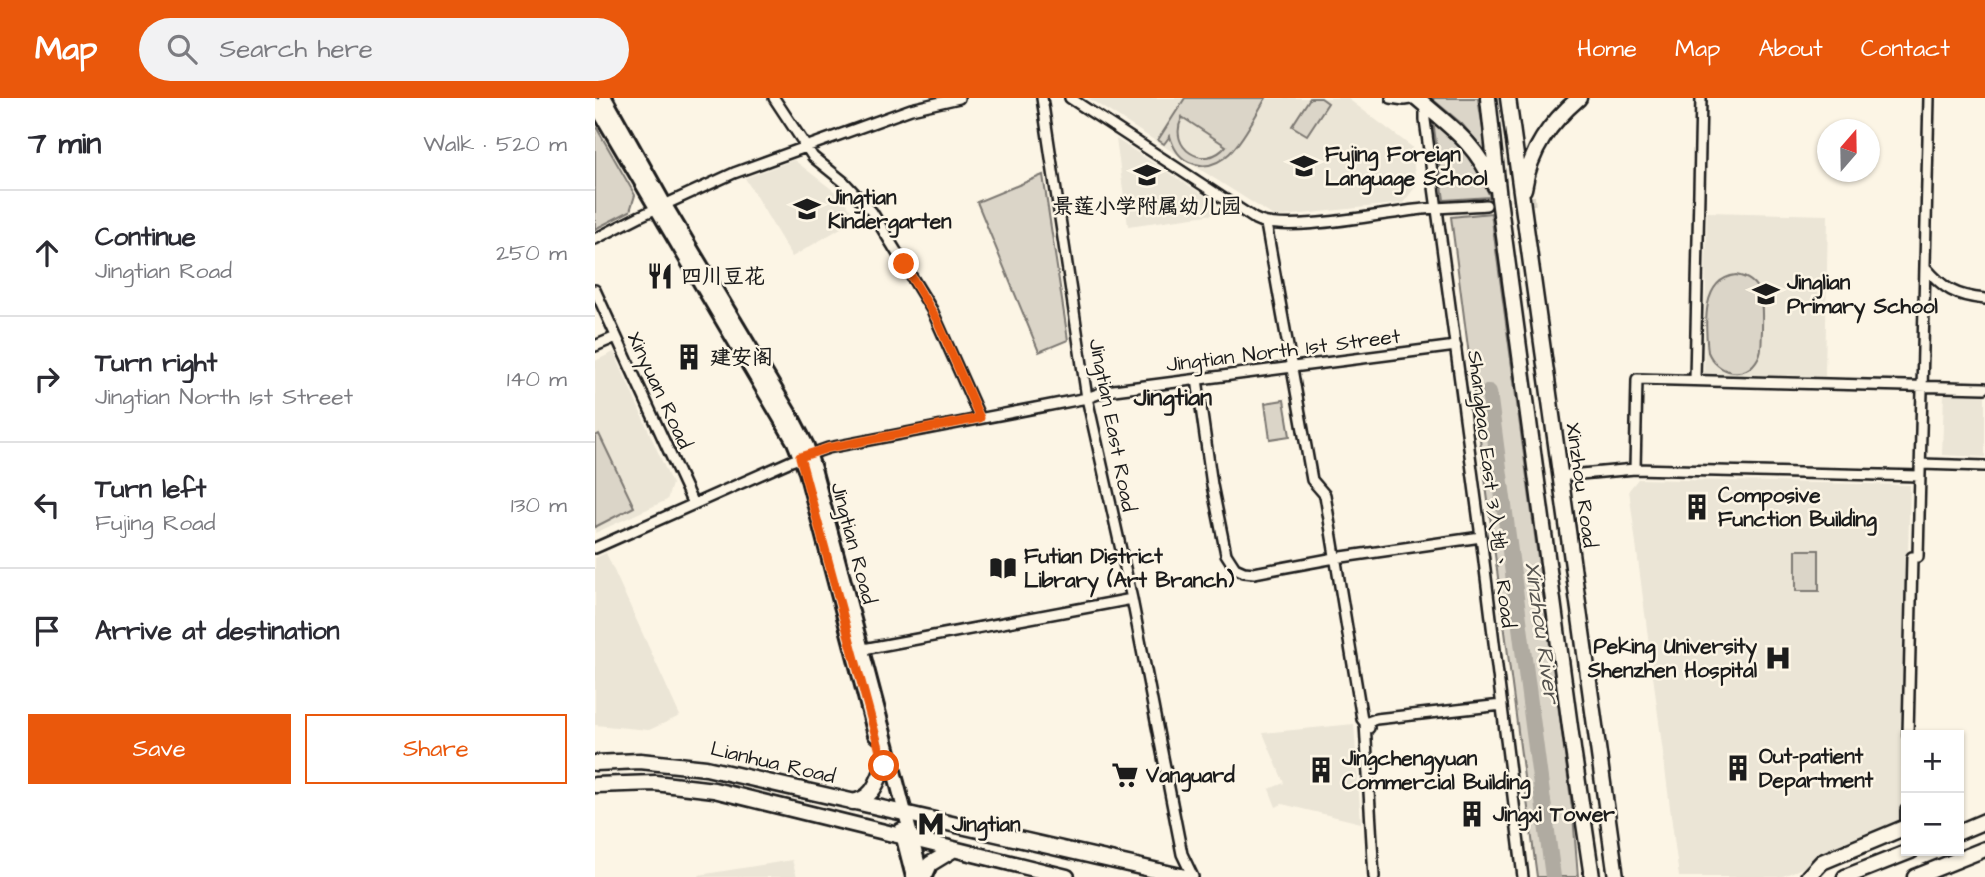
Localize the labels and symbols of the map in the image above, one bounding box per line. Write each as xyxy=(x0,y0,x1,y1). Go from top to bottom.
north arrow xyxy=(1817,119,1880,182)
place label: Fujing Foreign Language School xyxy=(1325,140,1488,195)
school or university icon: Fujing Foreign Language School xyxy=(1289,151,1319,181)
school or university icon: 景莲小学附属幼儿园 xyxy=(1132,160,1162,190)
place label: Jingtian Kindergarten xyxy=(827,183,952,238)
place label: 景莲小学附属幼儿园 xyxy=(1053,192,1242,221)
school or university icon: Jingtian Kindergarten xyxy=(792,194,822,224)
route end xyxy=(888,248,919,279)
restaurant icon: 四川豆花 xyxy=(645,261,675,291)
place label: 四川豆花 xyxy=(681,262,765,291)
place label: Jinglian Primary School xyxy=(1786,268,1939,324)
school or university icon: Jinglian Primary School xyxy=(1751,279,1781,309)
street label: Jingtian North 1st Street xyxy=(1164,322,1403,381)
street label: Xinyuan Road xyxy=(618,327,699,455)
street label: Jingtian East Road xyxy=(1080,336,1144,515)
building icon: 建安阁 xyxy=(674,342,704,372)
place label: 建安阁 xyxy=(710,343,773,372)
street label: Shangbao East 3入地、 Road xyxy=(1458,349,1523,630)
district label: Jingtian xyxy=(1133,381,1212,416)
street label: Xinzhou Road xyxy=(1558,421,1605,550)
street label: Jingtian Road xyxy=(821,479,884,608)
place label: Composive Function Building xyxy=(1718,481,1877,536)
building icon: Composive Function Building xyxy=(1682,492,1712,522)
place label: Futian District Library (Art Branch) xyxy=(1024,542,1235,598)
library icon: Futian District Library (Art Branch) xyxy=(988,553,1018,583)
water label: Xinzhou River xyxy=(1516,559,1568,707)
place label: Peking University Shenzhen Hospital xyxy=(1587,632,1758,686)
hospital icon: Peking University Shenzhen Hospital xyxy=(1763,643,1793,673)
street label: Lianhua Road xyxy=(708,734,838,791)
place label: Out-patient Department xyxy=(1759,742,1874,796)
place label: Jingchengyuan Commercial Building xyxy=(1341,744,1531,799)
route start xyxy=(868,750,899,781)
building icon: Out-patient Department xyxy=(1723,753,1753,783)
building icon: Jingchengyuan Commercial Building xyxy=(1306,755,1336,785)
supermarket icon: Vanguard xyxy=(1110,760,1140,790)
place label: Vanguard xyxy=(1145,761,1235,792)
building icon: Jingxi Tower xyxy=(1457,799,1487,829)
place label: Jingxi Tower xyxy=(1492,800,1615,831)
metro station icon: Jingtian xyxy=(916,809,946,839)
place label: Jingtian xyxy=(951,810,1021,841)

